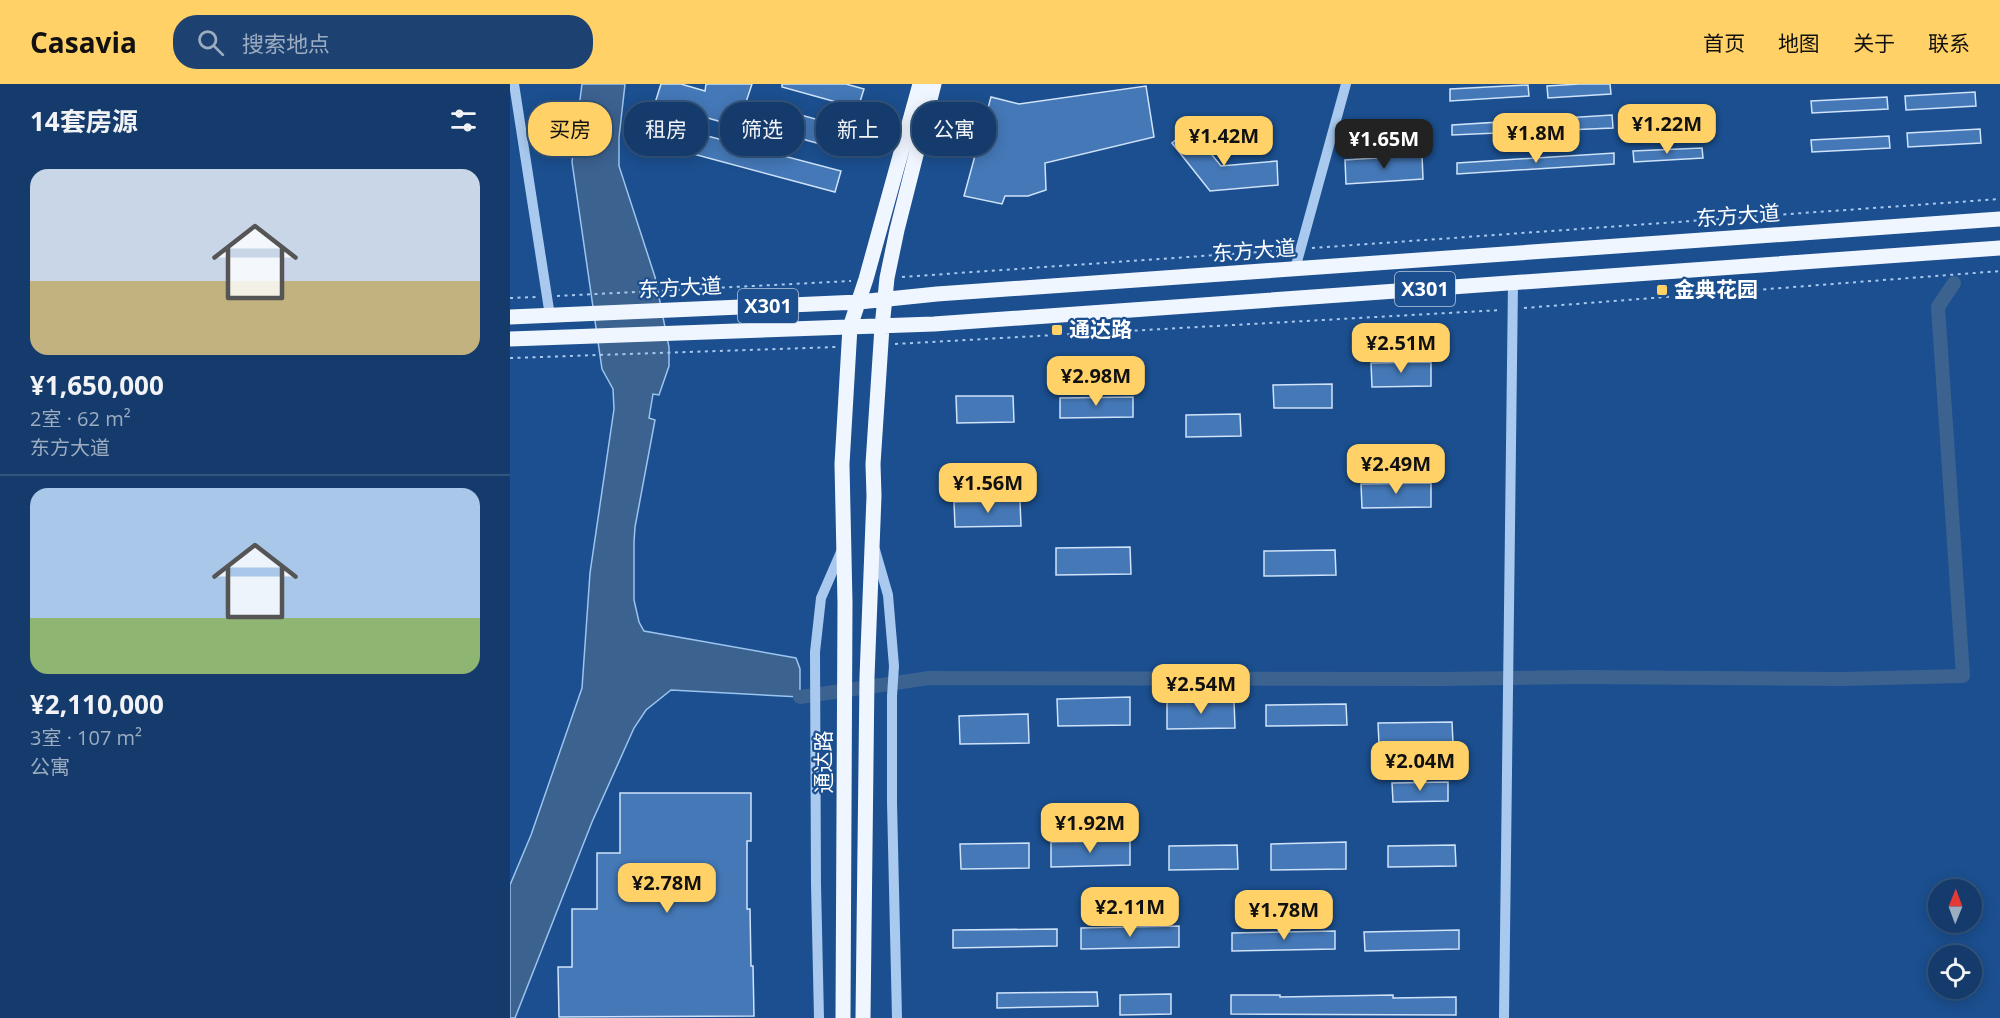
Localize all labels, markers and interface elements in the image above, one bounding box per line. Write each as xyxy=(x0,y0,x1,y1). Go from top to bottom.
search box xyxy=(173,15,593,69)
text: Casavia xyxy=(30,23,137,61)
icon: search xyxy=(194,26,227,59)
text: 搜索地点 xyxy=(242,28,330,58)
text: 首页 xyxy=(1703,29,1745,57)
text: 地图 xyxy=(1778,29,1820,57)
text: 关于 xyxy=(1853,29,1895,57)
text: 联系 xyxy=(1928,29,1970,57)
chip: 买房 xyxy=(528,102,612,156)
chip: 租房 xyxy=(624,102,708,156)
chip: 筛选 xyxy=(720,102,804,156)
chip: 新上 xyxy=(816,102,900,156)
chip: 公寓 xyxy=(912,102,996,156)
text: 14套房源 xyxy=(30,103,138,139)
icon: filters xyxy=(447,104,480,137)
pin: ¥1.22M xyxy=(1618,104,1716,155)
text: ¥1.22M xyxy=(1632,110,1702,137)
pin: ¥1.8M xyxy=(1494,113,1578,164)
pin: ¥1.42M xyxy=(1175,116,1273,167)
pin: ¥1.65M xyxy=(1335,119,1433,170)
text: ¥1.8M xyxy=(1507,119,1565,146)
text: ¥1.42M xyxy=(1189,122,1259,149)
text: ¥1.65M xyxy=(1349,125,1419,152)
street label: 东方大道 xyxy=(1695,198,1781,232)
icon: home xyxy=(201,208,309,316)
street label: 东方大道 xyxy=(1211,233,1297,267)
street label: 东方大道 xyxy=(637,271,723,303)
road number: X301 xyxy=(1395,272,1455,306)
place label: 金典花园 xyxy=(1674,275,1758,303)
marker: 金典花园 xyxy=(1655,283,1669,297)
road number: X301 xyxy=(738,289,798,323)
place label: 通达路 xyxy=(1069,315,1132,343)
marker: 通达路 xyxy=(1050,323,1064,337)
pin: ¥2.51M xyxy=(1352,323,1450,374)
text: ¥2.51M xyxy=(1366,329,1436,356)
pin: ¥2.98M xyxy=(1047,356,1145,407)
text: ¥2.98M xyxy=(1061,362,1131,389)
text: ¥1,650,000 xyxy=(30,367,164,403)
text: 2室 · 62 m² xyxy=(30,405,131,432)
text: 东方大道 xyxy=(30,434,110,461)
pin: ¥2.49M xyxy=(1347,444,1445,495)
text: ¥2.49M xyxy=(1361,450,1431,477)
pin: ¥1.56M xyxy=(939,463,1037,514)
text: ¥1.56M xyxy=(953,469,1023,496)
icon: home xyxy=(201,527,309,635)
pin: ¥2.54M xyxy=(1152,664,1250,715)
text: ¥2.54M xyxy=(1166,670,1236,697)
text: ¥2,110,000 xyxy=(30,686,164,722)
text: 3室 · 107 m² xyxy=(30,724,142,751)
street label: 通达路 xyxy=(809,731,837,794)
pin: ¥2.04M xyxy=(1371,741,1469,792)
text: ¥2.04M xyxy=(1385,747,1455,774)
text: 公寓 xyxy=(30,753,70,780)
pin: ¥1.92M xyxy=(1041,803,1139,854)
text: ¥1.92M xyxy=(1055,809,1125,836)
pin: ¥2.78M xyxy=(618,863,716,914)
text: ¥2.78M xyxy=(632,869,702,896)
north arrow xyxy=(1928,879,1982,933)
map controls xyxy=(1928,879,1982,999)
pin: ¥2.11M xyxy=(1081,887,1179,938)
pin: ¥1.78M xyxy=(1235,890,1333,941)
text: ¥2.11M xyxy=(1095,893,1165,920)
text: ¥1.78M xyxy=(1249,896,1319,923)
button: locate xyxy=(1928,945,1982,999)

